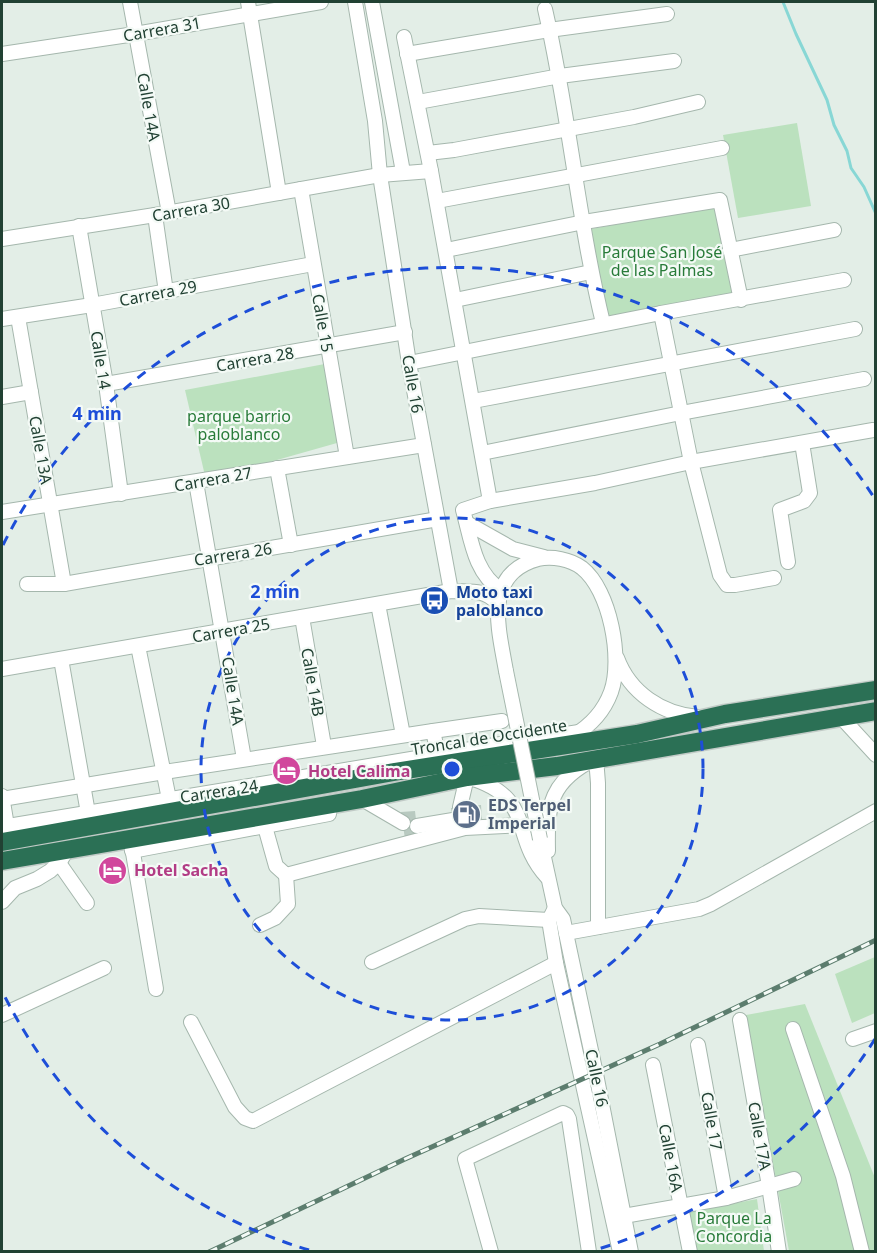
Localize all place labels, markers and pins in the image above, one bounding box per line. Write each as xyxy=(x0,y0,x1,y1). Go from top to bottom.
place label: Moto taxi paloblanco xyxy=(456,581,544,621)
bus stop icon: Moto taxi paloblanco xyxy=(419,585,451,617)
hotel icon: Hotel Calima xyxy=(271,755,303,787)
centre of rings xyxy=(442,759,462,779)
place label: Hotel Calima xyxy=(308,760,410,782)
place label: EDS Terpel Imperial xyxy=(488,794,571,834)
fuel station icon: EDS Terpel Imperial xyxy=(451,798,483,830)
hotel icon: Hotel Sacha xyxy=(97,854,129,886)
place label: Hotel Sacha xyxy=(134,859,228,881)

